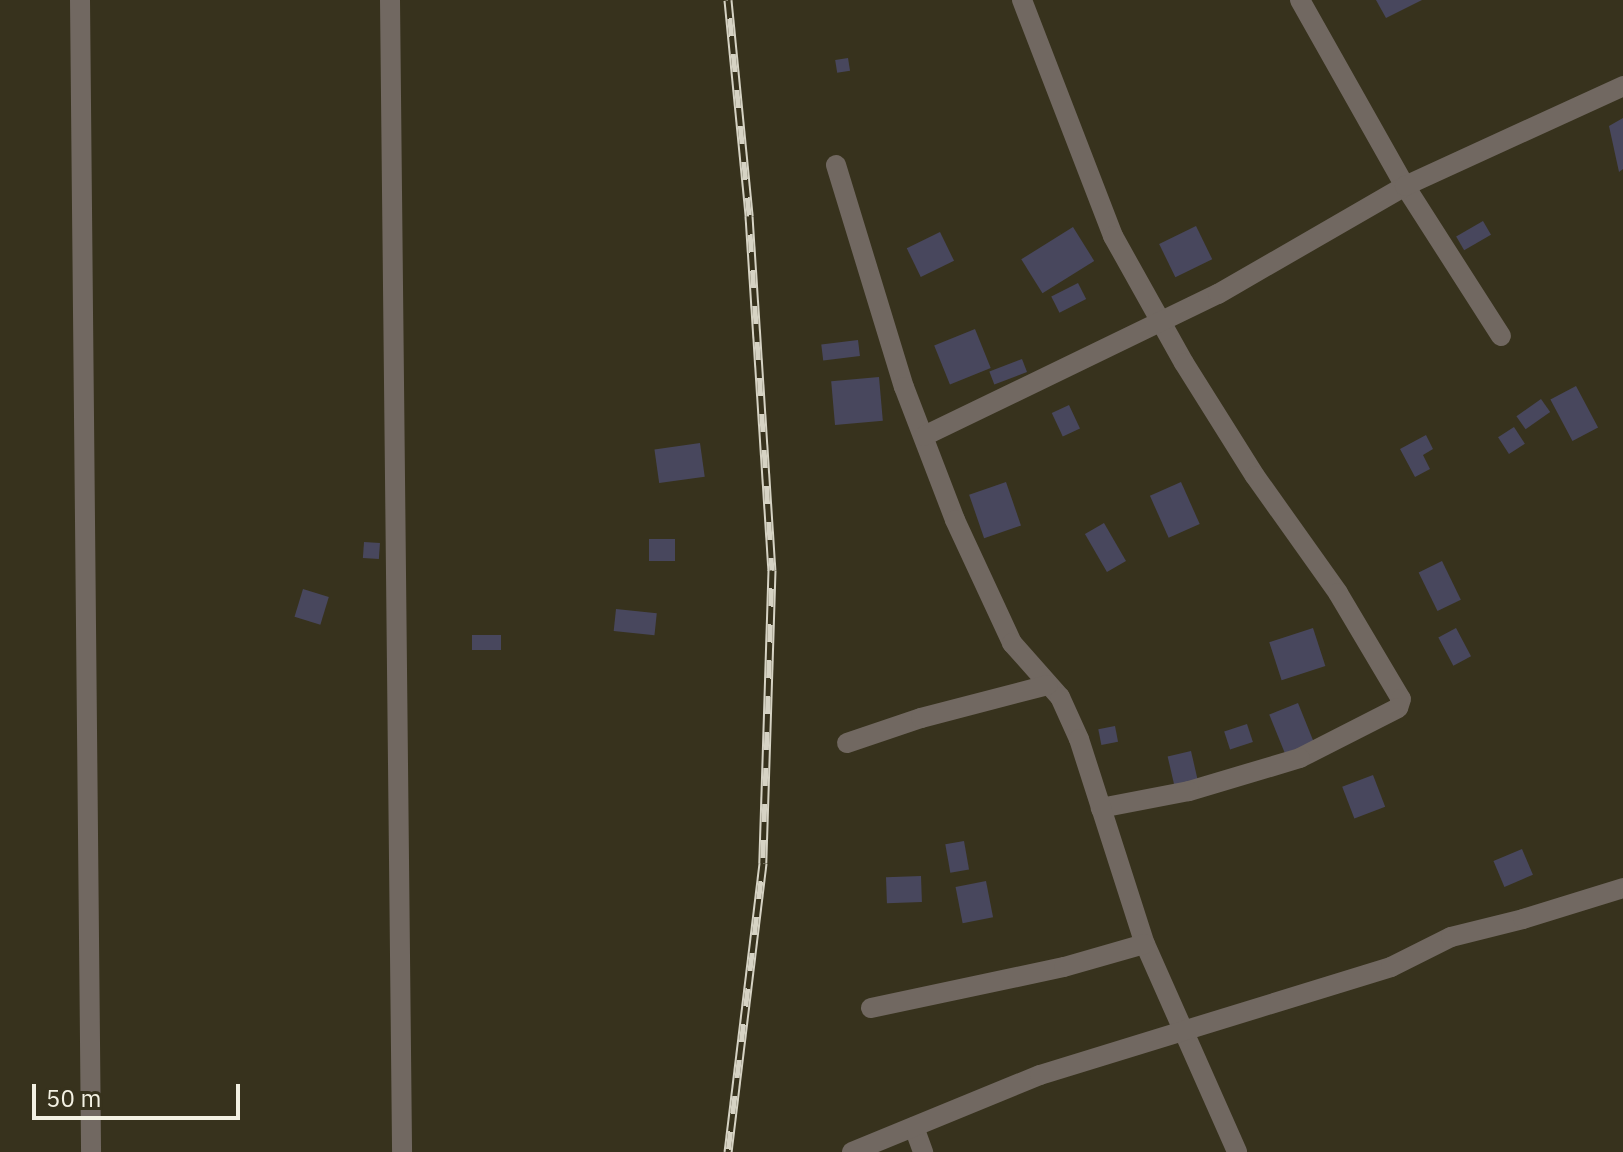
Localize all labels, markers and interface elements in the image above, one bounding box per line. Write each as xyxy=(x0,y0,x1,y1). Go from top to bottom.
scale bar xyxy=(36,1068,244,1118)
text: 50 m xyxy=(46,1082,101,1114)

